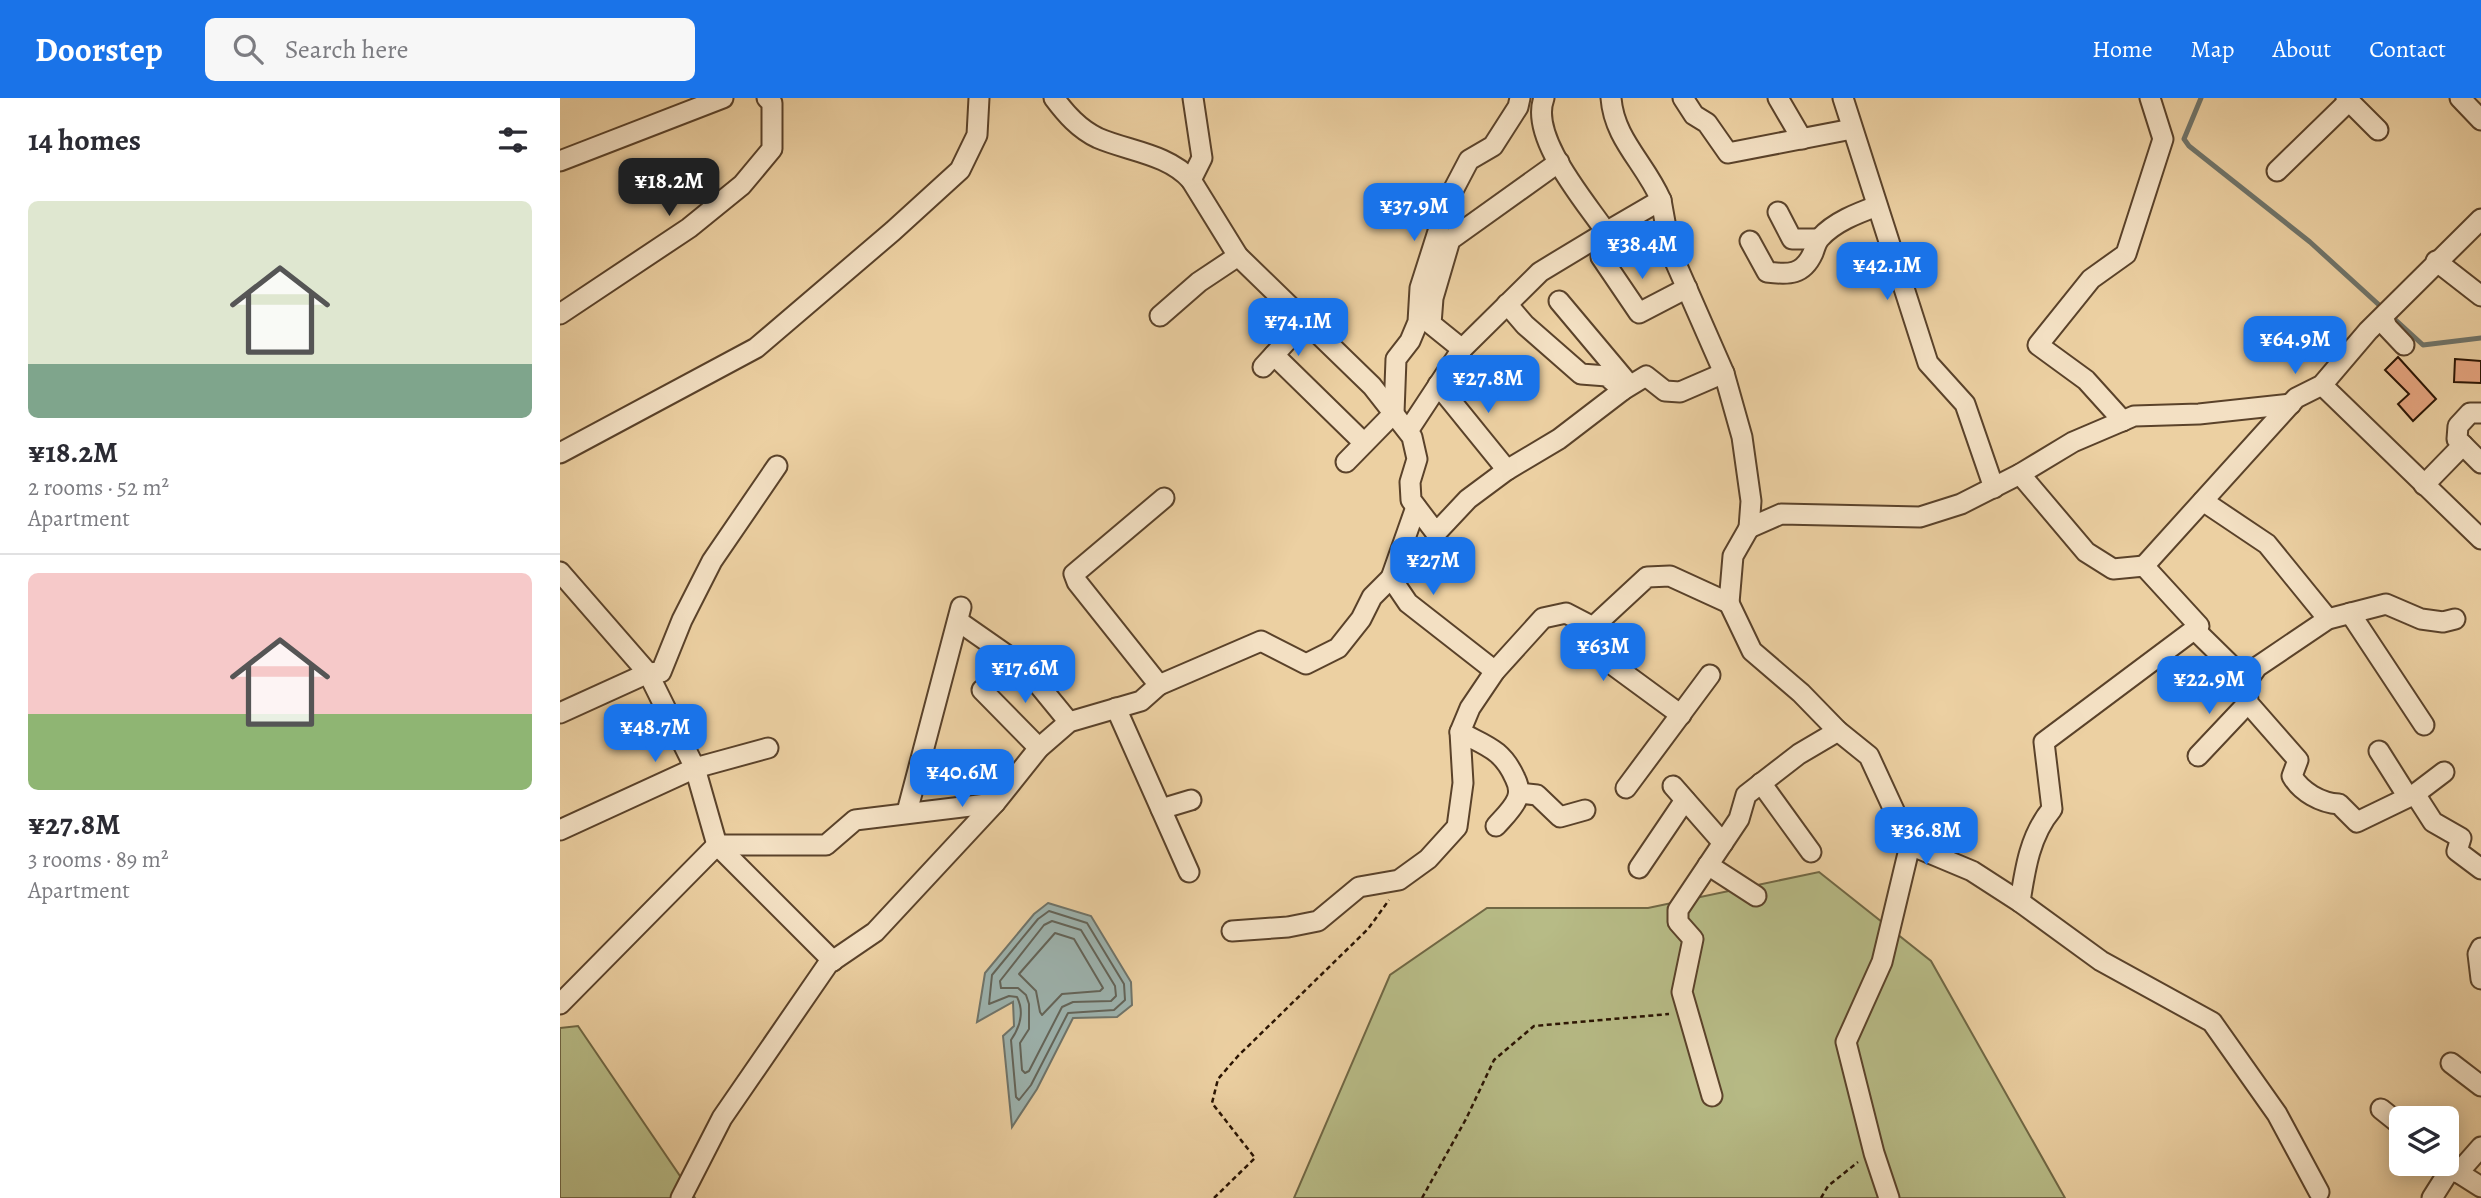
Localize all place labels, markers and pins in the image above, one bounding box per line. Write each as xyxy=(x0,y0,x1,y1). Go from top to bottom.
pin: ¥18.2M xyxy=(612,158,726,218)
pin: ¥37.9M xyxy=(1357,184,1471,243)
pin: ¥38.4M xyxy=(1585,222,1699,281)
pin: ¥42.1M xyxy=(1830,242,1944,302)
pin: ¥74.1M xyxy=(1241,299,1355,358)
pin: ¥64.9M xyxy=(2238,316,2352,376)
pin: ¥27.8M xyxy=(1431,356,1545,415)
pin: ¥27M xyxy=(1392,538,1474,597)
pin: ¥63M xyxy=(1562,624,1644,683)
pin: ¥17.6M xyxy=(968,646,1082,705)
pin: ¥22.9M xyxy=(2152,656,2266,716)
pin: ¥48.7M xyxy=(598,704,712,764)
pin: ¥40.6M xyxy=(905,750,1019,809)
pin: ¥36.8M xyxy=(1869,808,1983,867)

